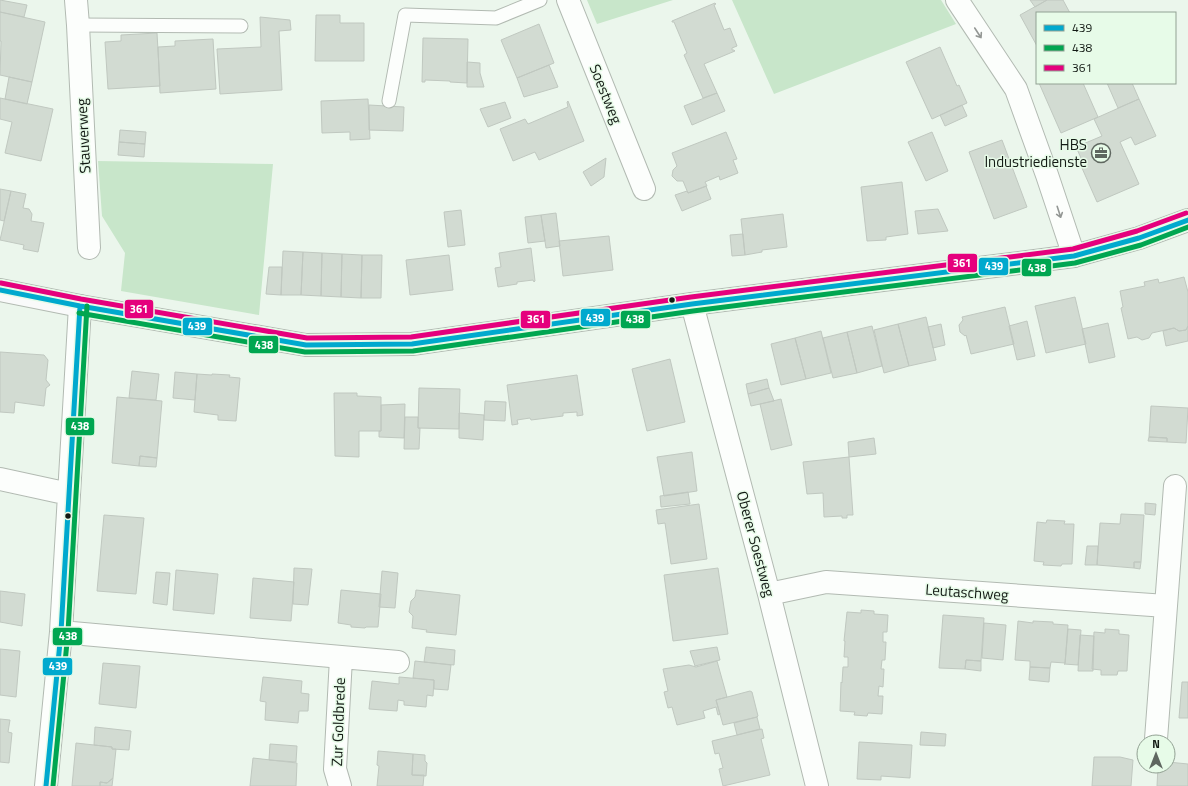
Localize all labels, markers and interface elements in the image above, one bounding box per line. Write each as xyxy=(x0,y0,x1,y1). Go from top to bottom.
legend xyxy=(1036,12,1176,84)
text: 439 xyxy=(1072,18,1092,37)
one-way arrow xyxy=(974,27,983,38)
text: 438 xyxy=(1072,38,1092,57)
text: 361 xyxy=(1072,58,1092,77)
street label: Soestweg xyxy=(584,61,628,128)
street label: Stauverweg xyxy=(70,98,96,174)
place label: HBS Industriedienste xyxy=(984,133,1087,173)
office icon: HBS Industriedienste xyxy=(1090,142,1112,164)
one-way arrow xyxy=(1056,206,1063,219)
line badge: 361 xyxy=(947,253,978,273)
text: 361 xyxy=(953,255,971,271)
line badge: 439 xyxy=(978,257,1009,276)
text: 439 xyxy=(985,258,1003,274)
line badge: 438 xyxy=(1021,258,1052,277)
text: 438 xyxy=(1028,260,1046,276)
unlabelled marker xyxy=(667,295,677,305)
line badge: 361 xyxy=(124,299,154,319)
text: 361 xyxy=(130,301,148,317)
line badge: 439 xyxy=(580,308,611,327)
line badge: 361 xyxy=(520,310,551,329)
text: 439 xyxy=(586,310,604,326)
line badge: 438 xyxy=(620,310,651,329)
text: 361 xyxy=(527,311,545,327)
text: 438 xyxy=(626,311,644,327)
line badge: 439 xyxy=(182,317,213,336)
text: 439 xyxy=(188,318,206,334)
line badge: 438 xyxy=(248,335,279,354)
text: 438 xyxy=(255,337,273,353)
line badge: 438 xyxy=(65,417,95,436)
text: 438 xyxy=(71,418,89,434)
street label: Oberer Soestweg xyxy=(731,488,781,600)
unlabelled marker xyxy=(63,511,73,521)
street label: Leutaschweg xyxy=(925,578,1010,606)
line badge: 438 xyxy=(52,627,83,646)
text: 438 xyxy=(59,628,77,644)
line badge: 439 xyxy=(42,657,73,676)
text: 439 xyxy=(49,658,67,674)
street label: Zur Goldbrede xyxy=(325,677,351,767)
north arrow xyxy=(1136,734,1176,774)
text: N xyxy=(1152,736,1160,752)

